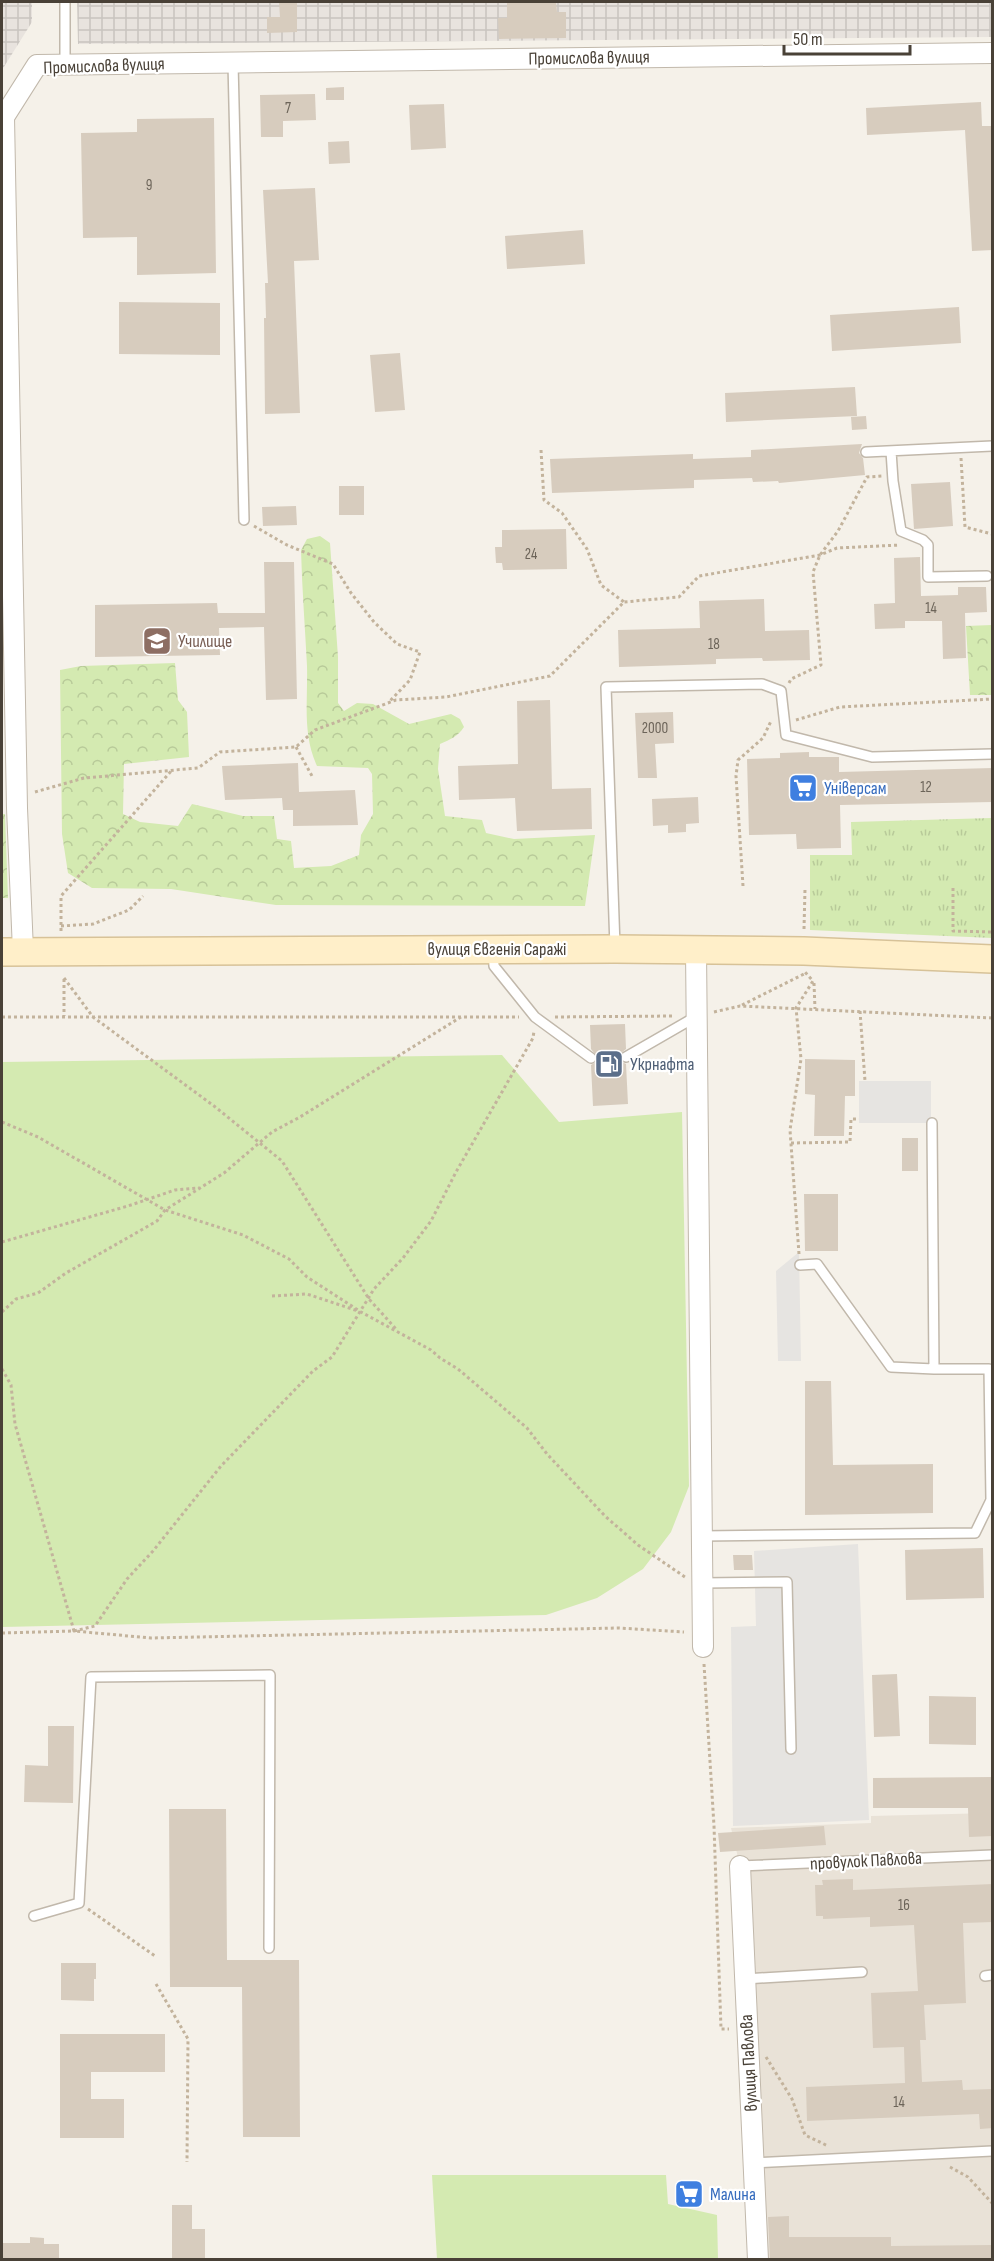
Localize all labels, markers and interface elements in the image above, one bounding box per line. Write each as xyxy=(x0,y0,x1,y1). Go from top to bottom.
scale bar xyxy=(784,18,910,56)
text: 50 m xyxy=(793,29,823,50)
street label: Промислова вулиця xyxy=(528,46,650,70)
street label: Промислова вулиця xyxy=(43,53,165,79)
house number: 7 xyxy=(285,99,291,118)
house number: 9 xyxy=(146,176,152,195)
house number: 24 xyxy=(525,545,537,564)
house number: 14 xyxy=(925,599,937,618)
school or university icon: Училище xyxy=(141,625,173,657)
place label: Училище xyxy=(178,631,232,652)
house number: 18 xyxy=(708,635,720,654)
house number: 2000 xyxy=(642,719,668,738)
supermarket icon: Універсам xyxy=(787,772,819,804)
place label: Універсам xyxy=(824,778,887,799)
house number: 12 xyxy=(920,778,932,797)
street label: вулиця Євгенія Саражі xyxy=(428,939,566,960)
fuel station icon: Укрнафта xyxy=(593,1048,625,1080)
place label: Укрнафта xyxy=(630,1054,695,1075)
street label: провулок Павлова xyxy=(809,1848,923,1874)
house number: 16 xyxy=(898,1896,910,1915)
street label: вулиця Павлова xyxy=(736,2014,762,2112)
house number: 14 xyxy=(893,2093,905,2112)
supermarket icon: Малина xyxy=(673,2178,705,2210)
place label: Малина xyxy=(710,2184,756,2205)

